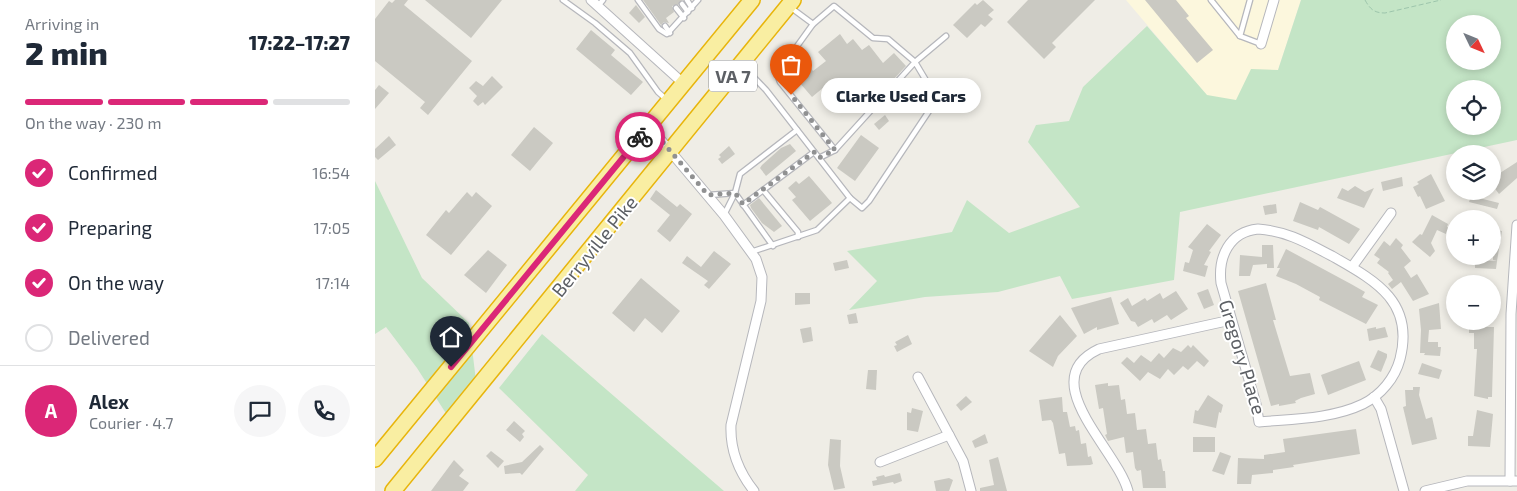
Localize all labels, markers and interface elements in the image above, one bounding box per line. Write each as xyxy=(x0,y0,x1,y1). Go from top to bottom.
text: Arriving in xyxy=(25,14,99,33)
north arrow xyxy=(1446,15,1501,70)
map controls xyxy=(1446,15,1501,330)
text: 17:22–17:27 xyxy=(249,31,350,54)
text: 2 min xyxy=(25,33,108,71)
pin xyxy=(770,44,812,95)
icon: bag xyxy=(777,51,805,79)
road number: VA 7 xyxy=(709,60,757,92)
callout: Clarke Used Cars xyxy=(821,78,981,112)
button: locate xyxy=(1446,80,1501,135)
text: Clarke Used Cars xyxy=(836,86,966,105)
courier xyxy=(615,112,665,162)
text: On the way · 230 m xyxy=(25,113,162,132)
icon: bike xyxy=(626,123,654,151)
button: layers xyxy=(1446,145,1501,200)
icon: check xyxy=(25,159,53,187)
text: Confirmed xyxy=(68,161,158,184)
text: 16:54 xyxy=(312,163,350,182)
street label: Berryville Pike xyxy=(546,191,642,301)
button: + xyxy=(1446,210,1501,265)
icon: check xyxy=(25,214,53,242)
text: Preparing xyxy=(68,216,152,239)
text: 17:05 xyxy=(313,218,350,237)
icon: check xyxy=(25,269,53,297)
text: On the way xyxy=(68,271,164,294)
text: 17:14 xyxy=(315,273,350,292)
button: − xyxy=(1446,275,1501,330)
street label: Gregory Place xyxy=(1215,297,1271,417)
pin xyxy=(430,316,472,367)
icon: home xyxy=(437,323,465,351)
text: Delivered xyxy=(68,326,150,349)
button: chat xyxy=(234,385,286,437)
button: phone xyxy=(298,385,350,437)
text: Alex xyxy=(89,390,129,413)
text: A xyxy=(45,399,57,422)
text: Courier · 4.7 xyxy=(89,413,173,432)

